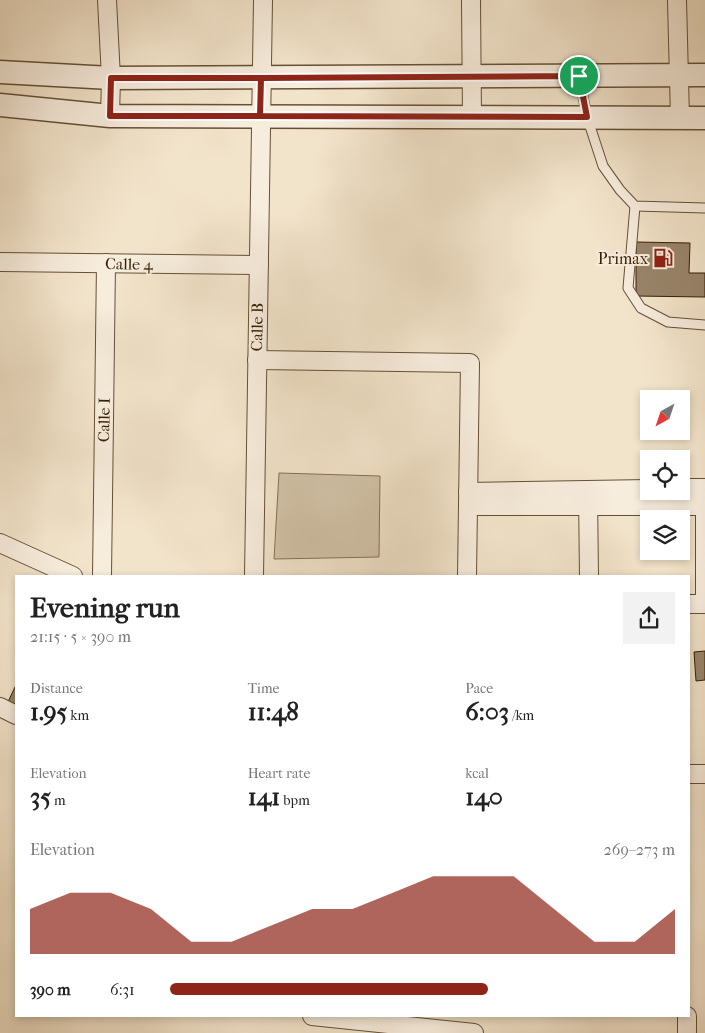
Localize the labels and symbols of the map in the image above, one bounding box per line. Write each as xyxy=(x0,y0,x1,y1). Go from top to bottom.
pin xyxy=(558,55,600,97)
fuel station icon: Primax xyxy=(652,247,674,269)
place label: Primax xyxy=(598,249,649,268)
street label: Calle 4 xyxy=(105,254,154,274)
street label: Calle B xyxy=(247,303,267,351)
north arrow xyxy=(640,390,690,440)
street label: Calle I xyxy=(94,398,114,442)

